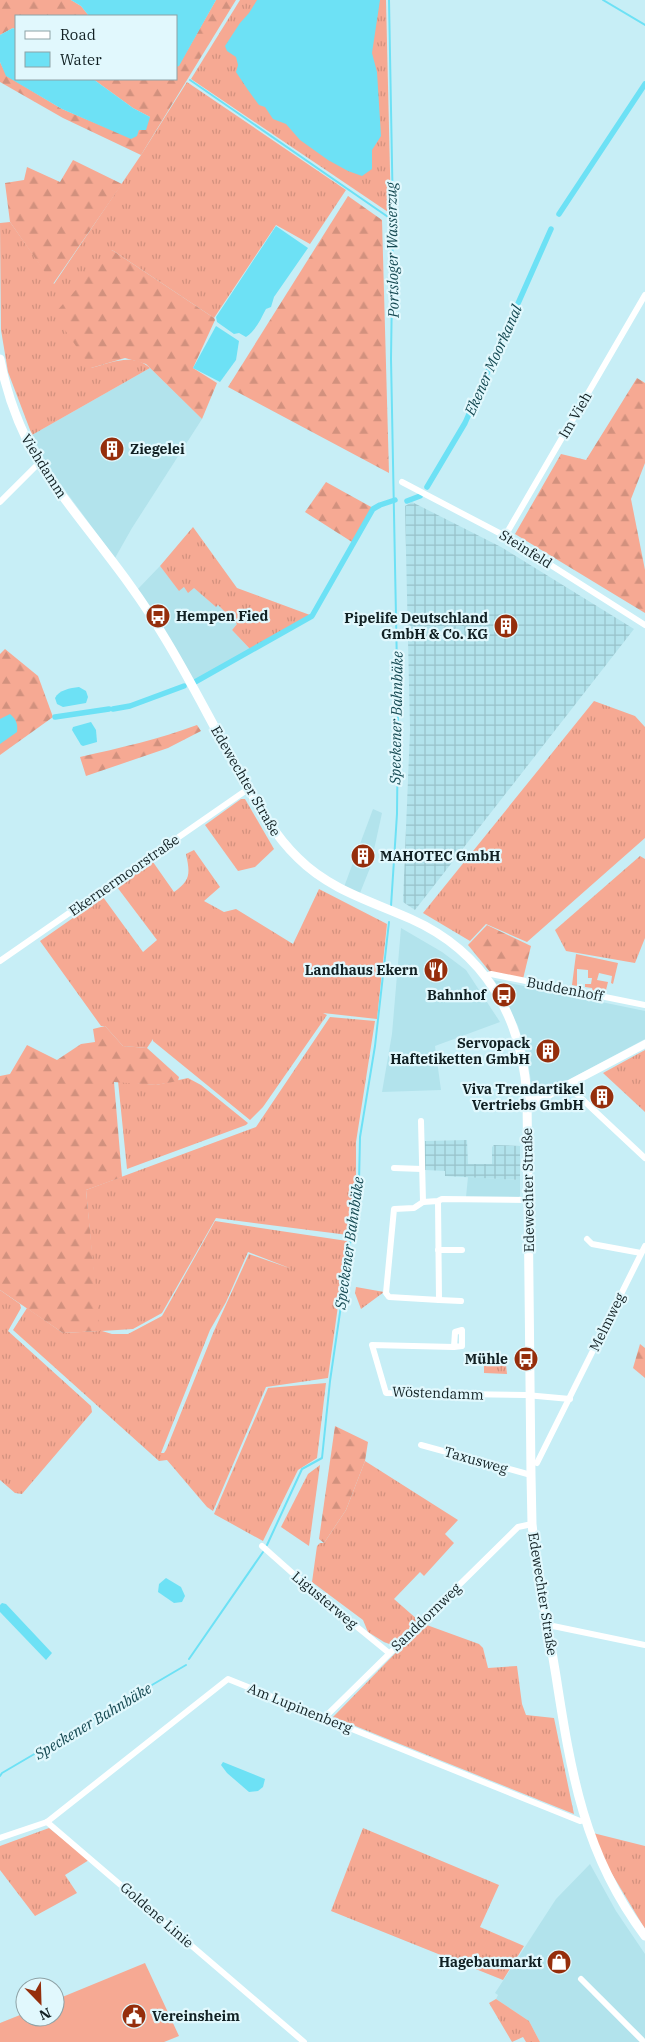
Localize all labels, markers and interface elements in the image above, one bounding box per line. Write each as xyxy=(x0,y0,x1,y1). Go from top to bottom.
legend xyxy=(15,15,178,80)
text: Road xyxy=(60,25,96,44)
text: Water xyxy=(60,50,102,69)
water label: Portsloger Wasserzug xyxy=(381,181,403,319)
water label: Ekener Moorkanal xyxy=(460,301,526,419)
street label: Im Vieh xyxy=(554,388,596,442)
street label: Viehdamm xyxy=(17,430,71,502)
building icon: Ziegelei xyxy=(99,436,125,462)
place label: Ziegelei xyxy=(130,440,185,458)
street label: Steinfeld xyxy=(496,526,556,573)
bus stop icon: Hempen Fied xyxy=(145,603,171,629)
place label: Hempen Fied xyxy=(176,607,269,625)
place label: Pipelife Deutschland GmbH & Co. KG xyxy=(344,609,488,643)
building icon: Pipelife Deutschland GmbH & Co. KG xyxy=(493,613,519,639)
water label: Speckener Bahnbäke xyxy=(385,651,407,786)
street label: Edewechter Straße xyxy=(207,723,285,839)
street label: Ekernermoorstraße xyxy=(65,830,183,920)
building icon: MAHOTEC GmbH xyxy=(350,843,376,869)
place label: MAHOTEC GmbH xyxy=(380,847,500,865)
restaurant icon: Landhaus Ekern xyxy=(423,957,449,983)
place label: Landhaus Ekern xyxy=(305,961,418,979)
street label: Buddenhoff xyxy=(525,973,606,1005)
bus stop icon: Bahnhof xyxy=(491,982,517,1008)
place label: Bahnhof xyxy=(427,986,488,1004)
place label: Servopack Haftetiketten GmbH xyxy=(390,1034,530,1068)
building icon: Servopack Haftetiketten GmbH xyxy=(535,1038,561,1064)
place label: Viva Trendartikel Vertriebs GmbH xyxy=(462,1080,584,1114)
building icon: Viva Trendartikel Vertriebs GmbH xyxy=(589,1084,615,1110)
street label: Edewechter Straße xyxy=(518,1128,538,1252)
water label: Speckener Bahnbäke xyxy=(330,1175,368,1311)
street label: Melmweg xyxy=(585,1289,629,1354)
bus stop icon: Mühle xyxy=(513,1346,539,1372)
place label: Mühle xyxy=(465,1350,508,1368)
street label: Wöstendamm xyxy=(392,1382,484,1404)
street label: Taxusweg xyxy=(442,1442,510,1478)
street label: Edewechter Straße xyxy=(524,1531,562,1657)
street label: Ligusterweg xyxy=(288,1567,362,1633)
street label: Sanddornweg xyxy=(387,1579,465,1655)
water label: Speckener Bahnbäke xyxy=(30,1678,155,1764)
street label: Am Lupinenberg xyxy=(245,1679,355,1737)
street label: Goldene Linie xyxy=(117,1878,197,1952)
shop icon: Hagebaumarkt xyxy=(546,1949,572,1975)
place label: Hagebaumarkt xyxy=(439,1953,542,1971)
north arrow xyxy=(15,1977,65,2027)
public building icon: Vereinsheim xyxy=(121,2003,147,2029)
text: N xyxy=(36,2004,54,2024)
place label: Vereinsheim xyxy=(152,2007,240,2025)

